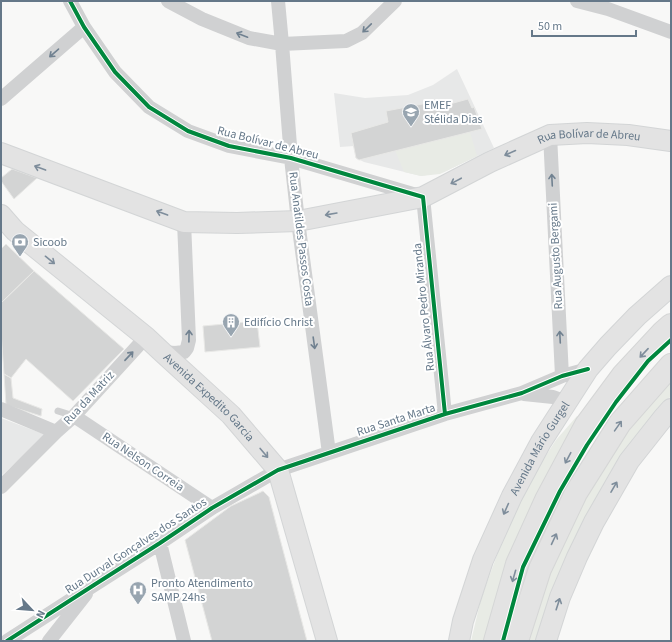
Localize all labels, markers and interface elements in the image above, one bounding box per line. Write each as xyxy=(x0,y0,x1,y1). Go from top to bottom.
scale bar xyxy=(532,12,636,38)
text: 50 m xyxy=(538,18,562,35)
one-way arrow xyxy=(362,23,372,33)
one-way arrow xyxy=(236,30,248,38)
one-way arrow xyxy=(49,48,60,57)
place label: EMEF Stélida Dias xyxy=(424,97,483,128)
school or university icon: EMEF Stélida Dias xyxy=(401,102,421,127)
street label: Rua Bolívar de Abreu xyxy=(215,122,321,164)
street label: Rua Bolívar de Abreu xyxy=(534,124,642,148)
one-way arrow xyxy=(505,150,517,157)
one-way arrow xyxy=(34,163,46,171)
street label: Rua Anatildes Passos Costa xyxy=(284,171,318,307)
one-way arrow xyxy=(549,174,556,187)
one-way arrow xyxy=(450,177,462,185)
street label: Rua Augusto Bergami xyxy=(545,202,567,310)
one-way arrow xyxy=(156,209,168,217)
one-way arrow xyxy=(325,211,338,219)
bank icon: Sicoob xyxy=(10,232,30,257)
place label: Sicoob xyxy=(33,234,68,251)
street label: Rua Álvaro Pedro Miranda xyxy=(409,242,439,372)
one-way arrow xyxy=(45,255,56,264)
building icon: Edifício Christ xyxy=(221,312,241,337)
place label: Edifício Christ xyxy=(244,314,313,331)
one-way arrow xyxy=(185,330,192,343)
one-way arrow xyxy=(557,331,564,344)
one-way arrow xyxy=(310,336,318,349)
one-way arrow xyxy=(639,348,648,358)
street label: Avenida Expedito Garcia xyxy=(160,349,258,445)
one-way arrow xyxy=(124,351,133,361)
street label: Rua da Matriz xyxy=(60,367,118,429)
street label: Avenida Mário Gurgel xyxy=(505,398,574,498)
street label: Rua Santa Marta xyxy=(354,399,438,441)
one-way arrow xyxy=(615,420,623,432)
street label: Rua Nelson Correia xyxy=(99,428,187,496)
one-way arrow xyxy=(259,448,268,458)
one-way arrow xyxy=(564,452,572,464)
one-way arrow xyxy=(610,481,618,493)
street label: Rua Durval Gonçalves dos Santos xyxy=(62,494,210,598)
one-way arrow xyxy=(502,503,509,515)
one-way arrow xyxy=(551,533,558,545)
one-way arrow xyxy=(509,569,517,582)
place label: Pronto Atendimento SAMP 24hs xyxy=(151,575,253,606)
hospital icon: Pronto Atendimento SAMP 24hs xyxy=(128,580,148,605)
north arrow xyxy=(12,590,52,630)
one-way arrow xyxy=(555,598,562,611)
text: N xyxy=(32,608,49,621)

